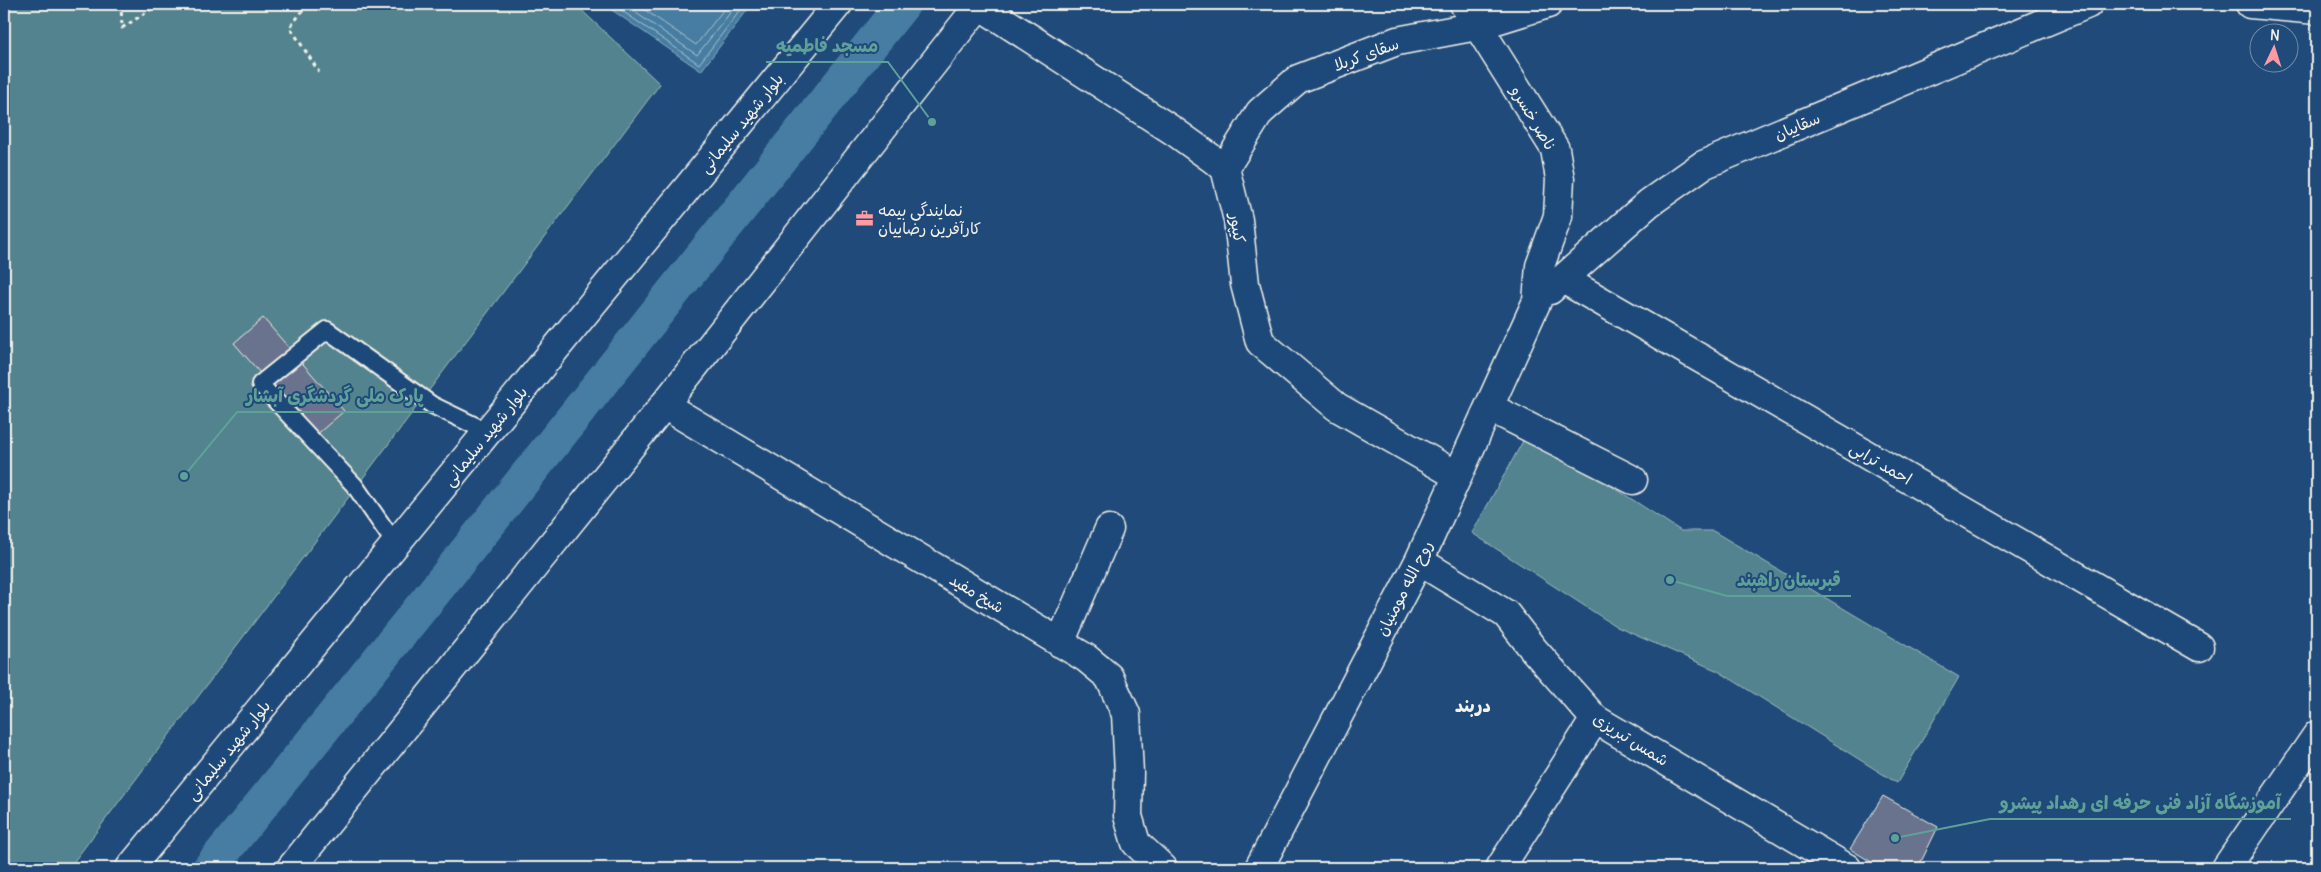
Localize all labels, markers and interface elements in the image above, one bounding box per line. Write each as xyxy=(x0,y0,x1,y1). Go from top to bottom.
north arrow xyxy=(2248,22,2298,72)
text: N xyxy=(2269,26,2280,44)
callout: مسجد فاطمیه xyxy=(766,29,888,62)
street label: سقای کربلا xyxy=(1331,33,1401,75)
text: مسجد فاطمیه xyxy=(776,34,878,57)
street label: بلوار شهید سلیمانی xyxy=(695,69,788,178)
street label: ناصر خسرو xyxy=(1506,80,1561,154)
street label: سقاییان xyxy=(1771,107,1823,145)
place label: نمایندگی بیمه کارآفرین رضاییان xyxy=(878,200,981,238)
office icon: نمایندگی بیمه کارآفرین رضاییان xyxy=(854,209,874,229)
street label: کیپور xyxy=(1224,210,1250,245)
callout: پارک ملی گردشگری آبشار xyxy=(237,379,434,412)
street label: بلوار شهید سلیمانی xyxy=(439,382,532,491)
text: پارک ملی گردشگری آبشار xyxy=(244,384,425,408)
street label: احمد ترابی xyxy=(1846,437,1916,490)
street label: روح الله مومنیان xyxy=(1371,537,1438,640)
callout: قبرستان راهبند xyxy=(1727,563,1851,596)
text: قبرستان راهبند xyxy=(1737,568,1841,591)
street label: شیخ مفید xyxy=(946,569,1008,618)
district label: دربند xyxy=(1455,694,1491,717)
street label: بلوار شهید سلیمانی xyxy=(182,696,275,805)
street label: شمس تبریزی xyxy=(1590,708,1672,770)
callout: آموزشگاه آزاد فنی حرفه ای رهداد پیشرو xyxy=(1990,786,2291,819)
text: آموزشگاه آزاد فنی حرفه ای رهداد پیشرو xyxy=(1997,791,2282,815)

